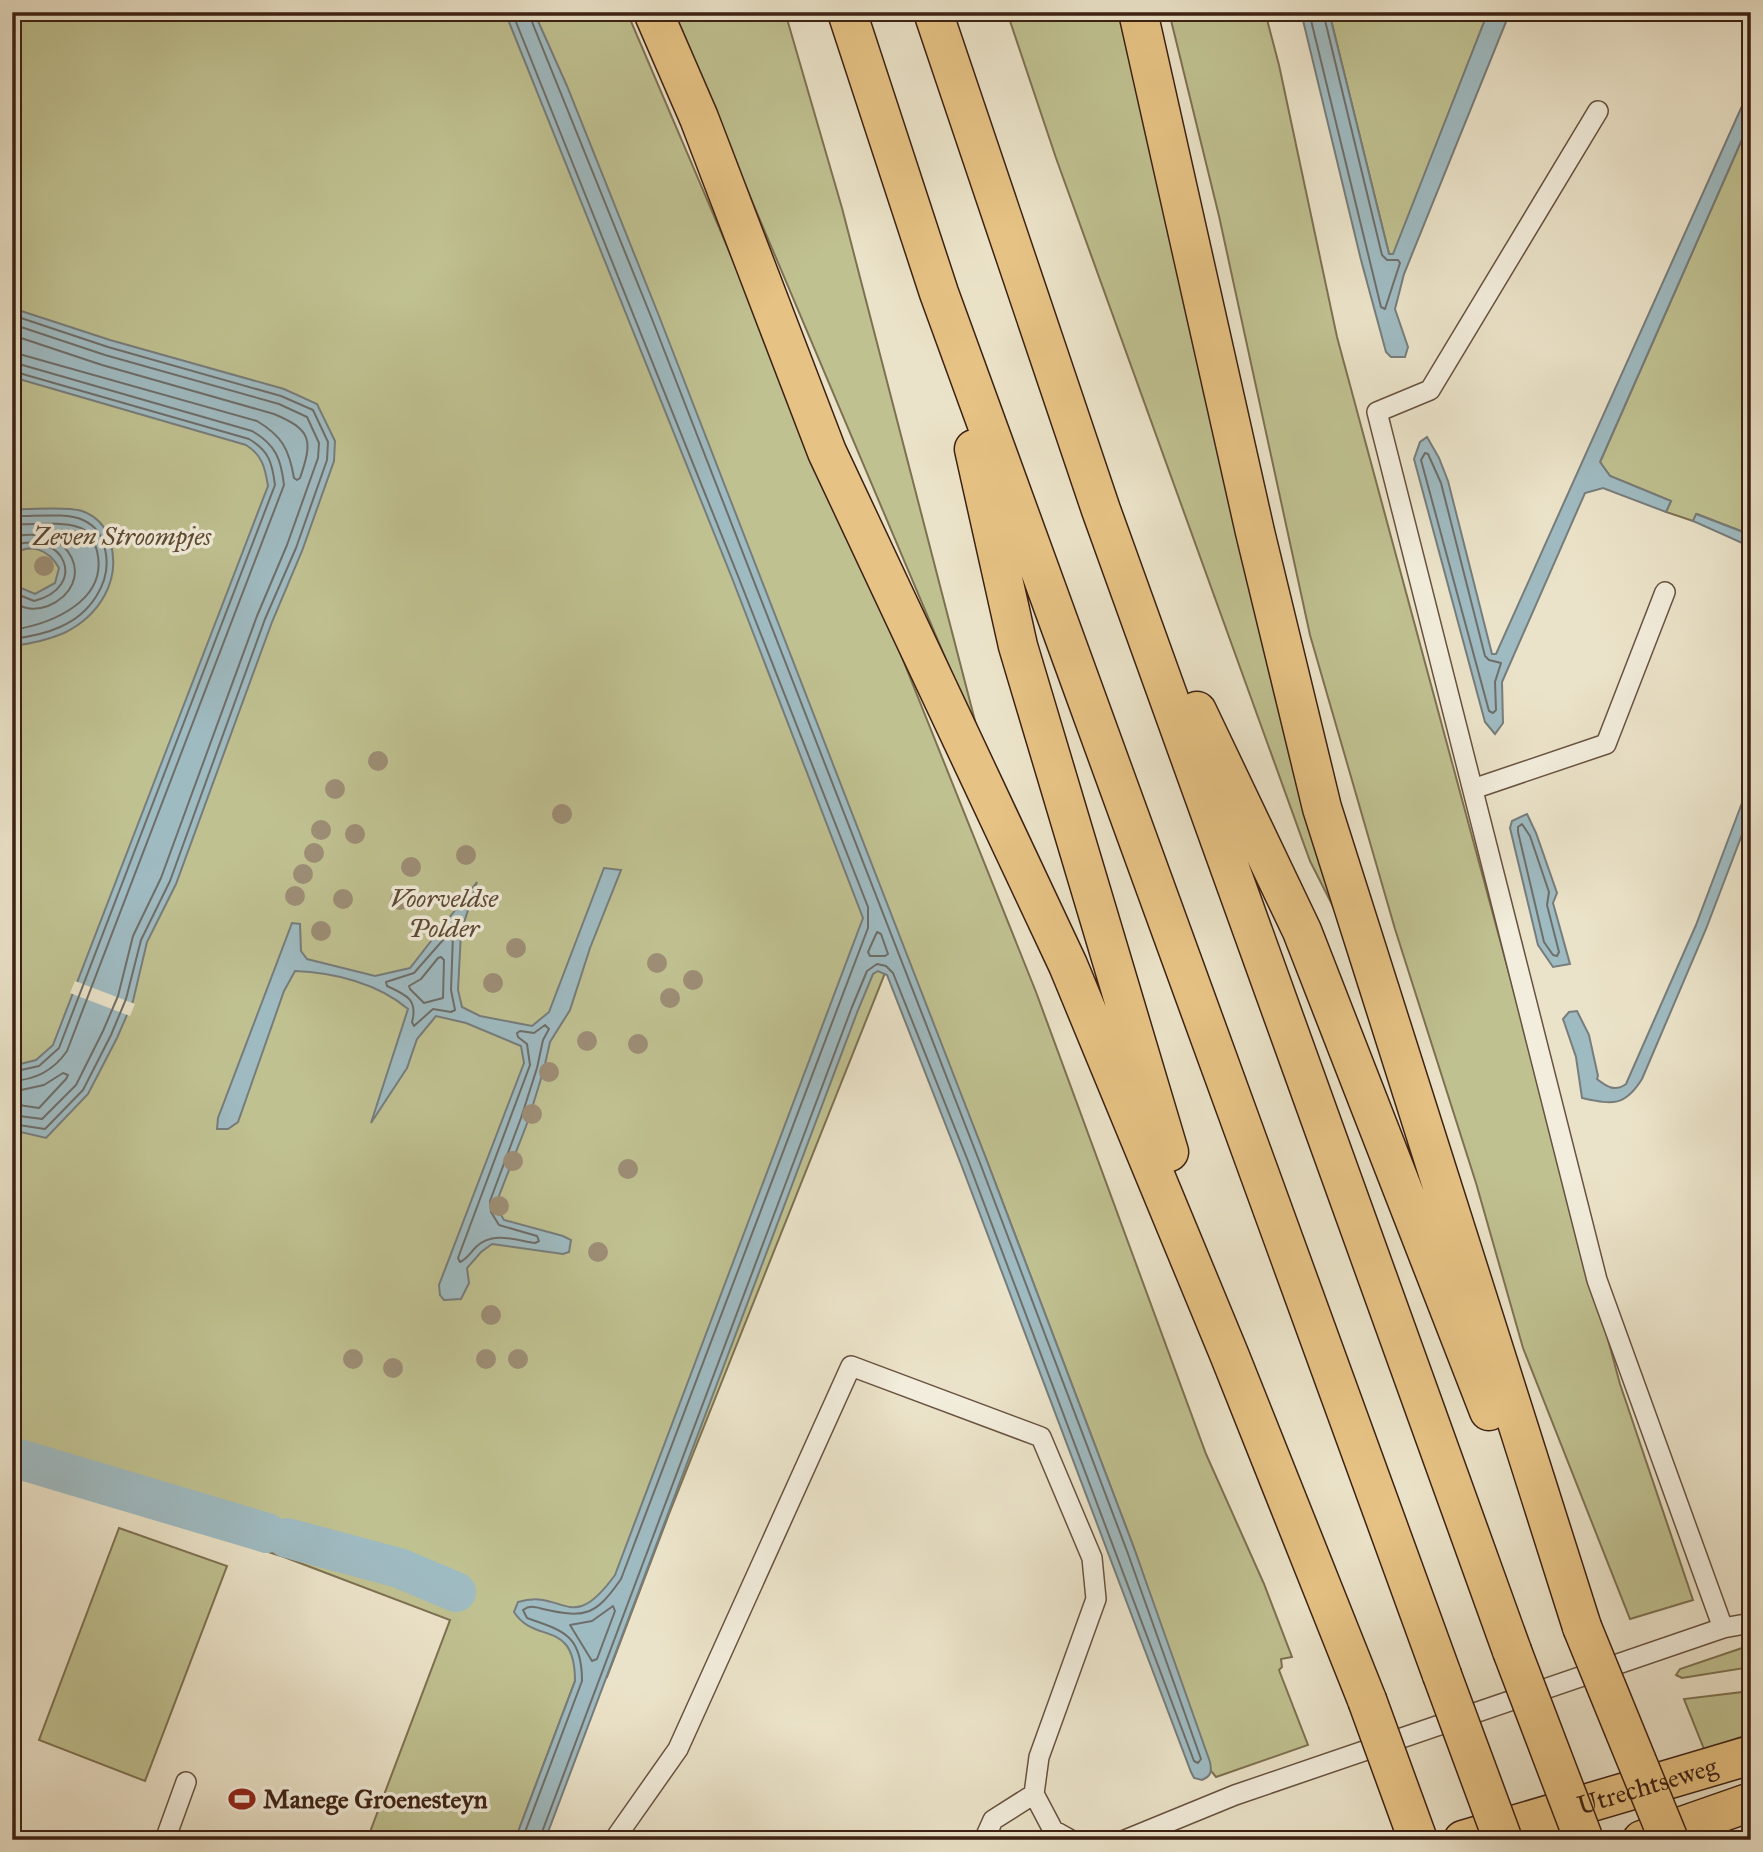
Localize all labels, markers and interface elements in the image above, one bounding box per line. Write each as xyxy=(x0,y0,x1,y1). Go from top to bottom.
park label: Zeven Stroompjes xyxy=(32,520,212,553)
park label: Voorveldse Polder xyxy=(390,882,499,944)
street label: Utrechtseweg xyxy=(1573,1750,1722,1821)
place label: Manege Groenesteyn xyxy=(263,1783,488,1816)
sports icon: Manege Groenesteyn xyxy=(227,1784,257,1814)

